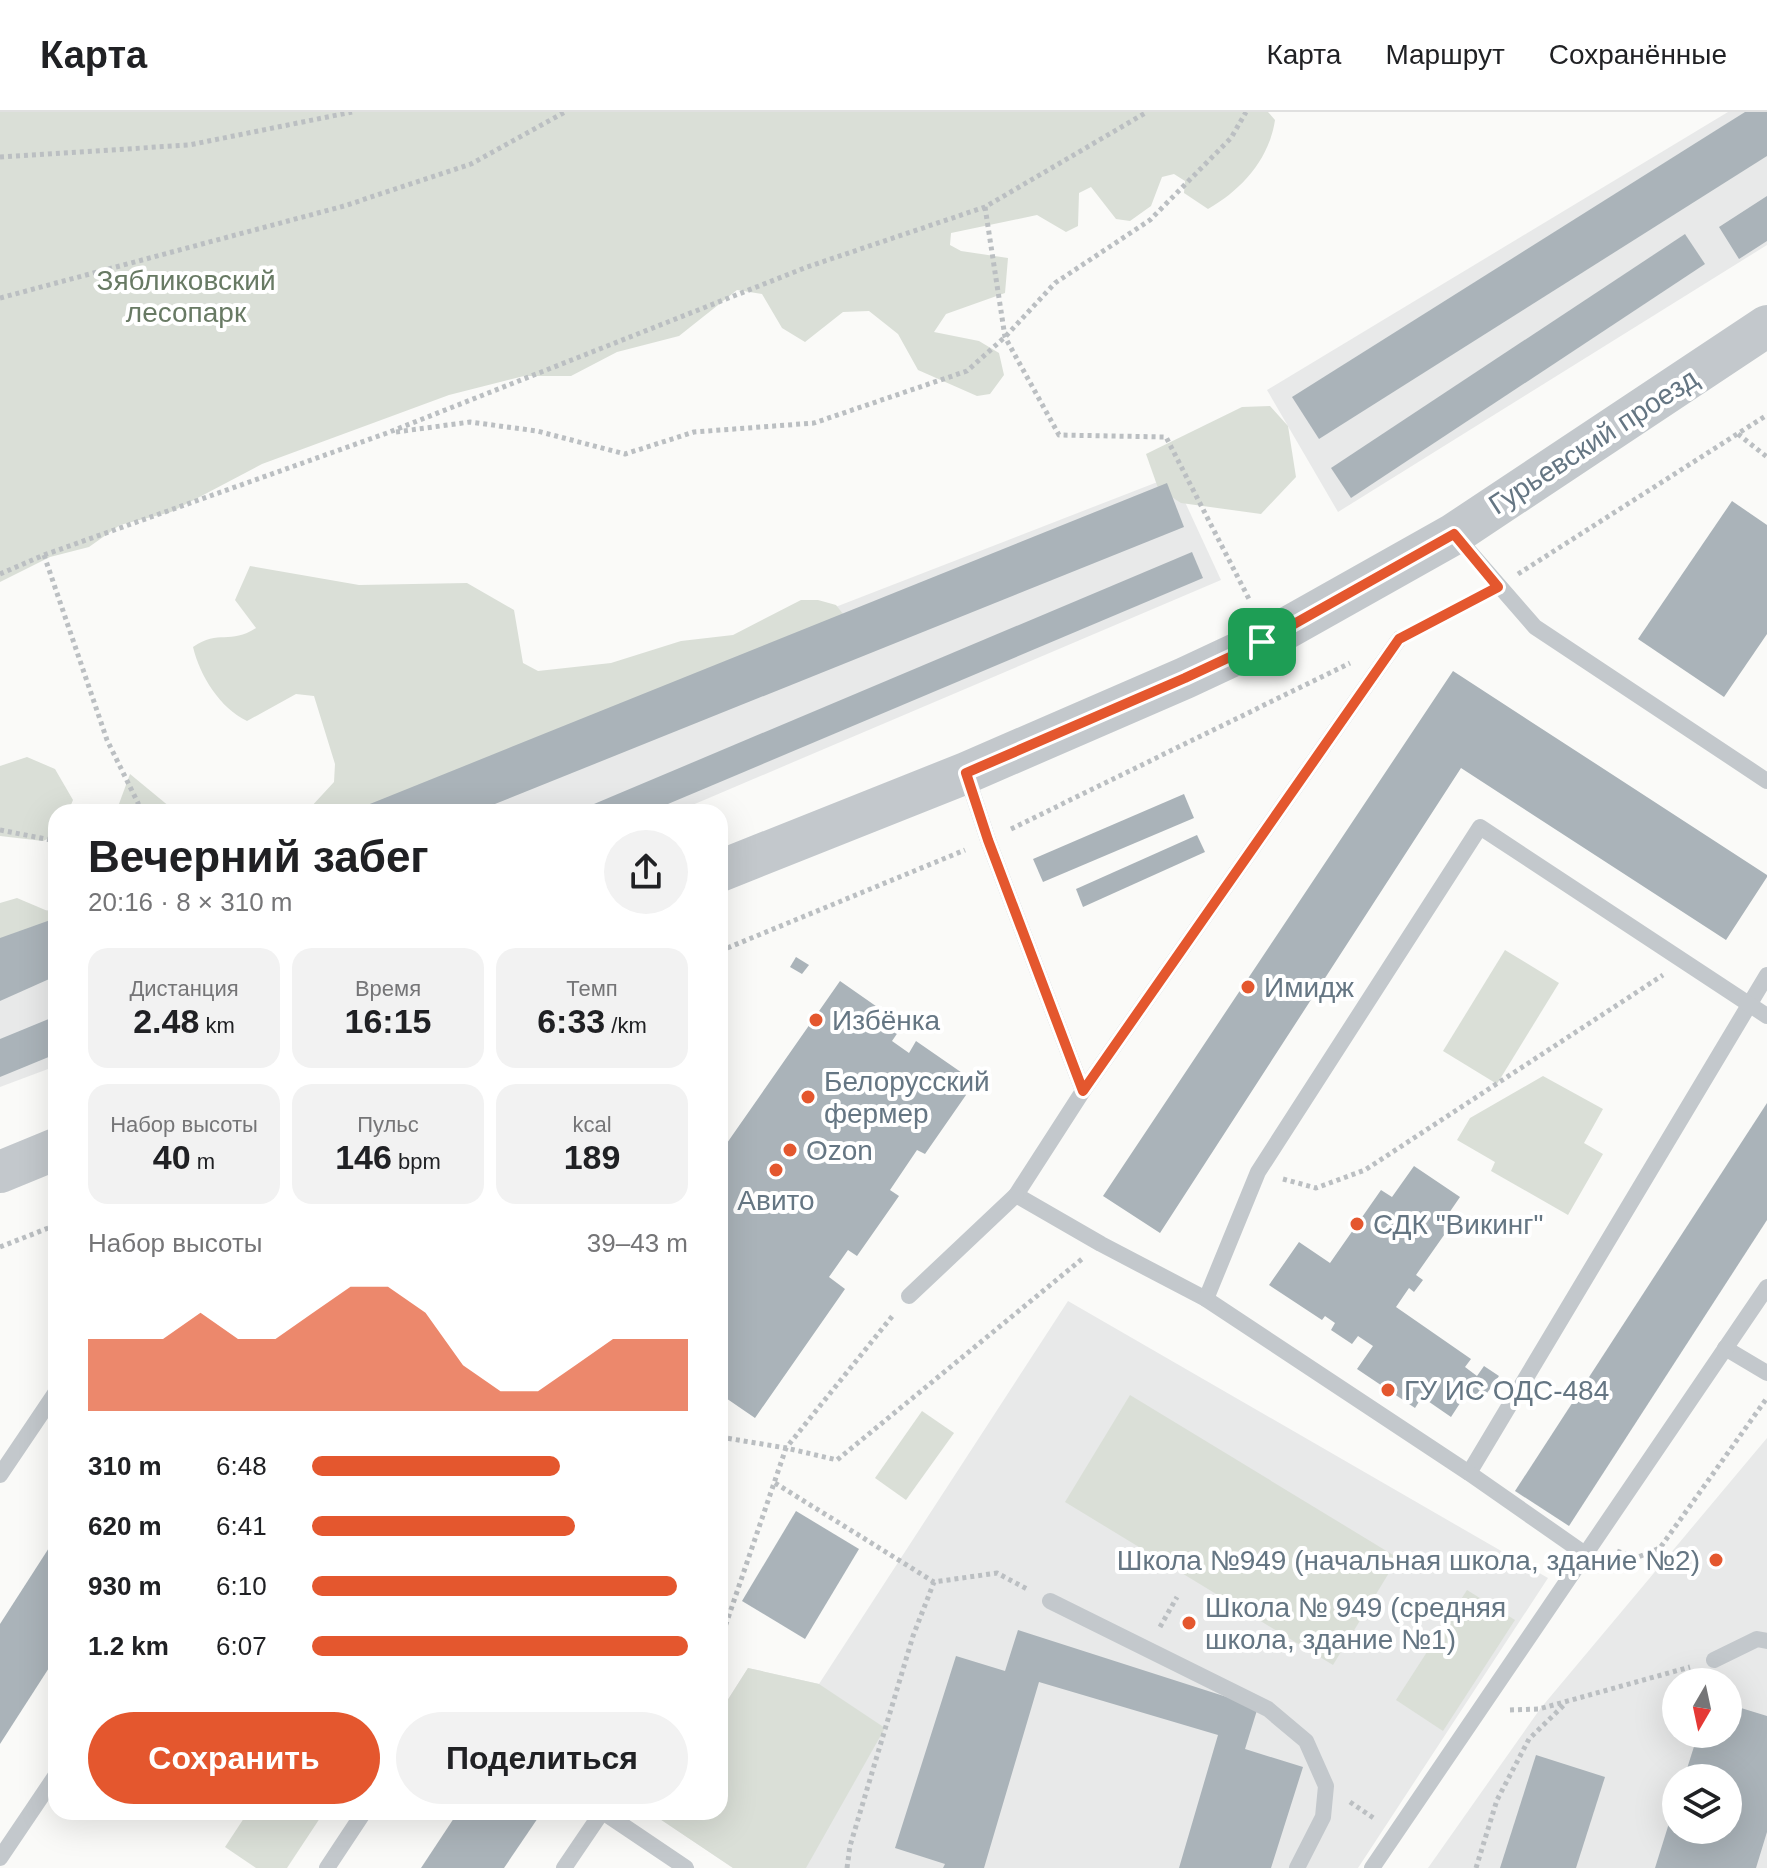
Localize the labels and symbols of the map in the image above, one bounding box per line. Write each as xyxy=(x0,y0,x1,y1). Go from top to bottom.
park label: Зябликовский лесопарк xyxy=(96,265,276,328)
street label: Гурьевский проезд xyxy=(1483,362,1703,520)
pin xyxy=(1228,608,1296,676)
place label: Имидж xyxy=(1264,972,1354,1003)
marker: Имидж xyxy=(1239,978,1257,996)
place label: Избёнка xyxy=(832,1005,941,1036)
marker: Избёнка xyxy=(807,1011,825,1029)
place label: Белорусский фермер xyxy=(824,1066,990,1129)
marker: Белорусский фермер xyxy=(799,1088,817,1106)
place label: Ozon xyxy=(806,1135,873,1166)
marker: Ozon xyxy=(781,1141,799,1159)
marker: Авито xyxy=(767,1161,785,1179)
place label: Авито xyxy=(737,1185,815,1216)
place label: СДК "Викинг" xyxy=(1373,1209,1543,1240)
marker: СДК "Викинг" xyxy=(1348,1215,1366,1233)
place label: ГУ ИС ОДС-484 xyxy=(1404,1375,1609,1406)
marker: ГУ ИС ОДС-484 xyxy=(1379,1381,1397,1399)
place label: Школа №949 (начальная школа, здание №2) xyxy=(1117,1545,1700,1576)
marker: Школа №949 (начальная школа, здание №2) xyxy=(1707,1551,1725,1569)
place label: Школа № 949 (средняя школа, здание №1) xyxy=(1205,1592,1506,1655)
marker: Школа № 949 (средняя школа, здание №1) xyxy=(1180,1614,1198,1632)
north arrow xyxy=(1662,1668,1742,1748)

